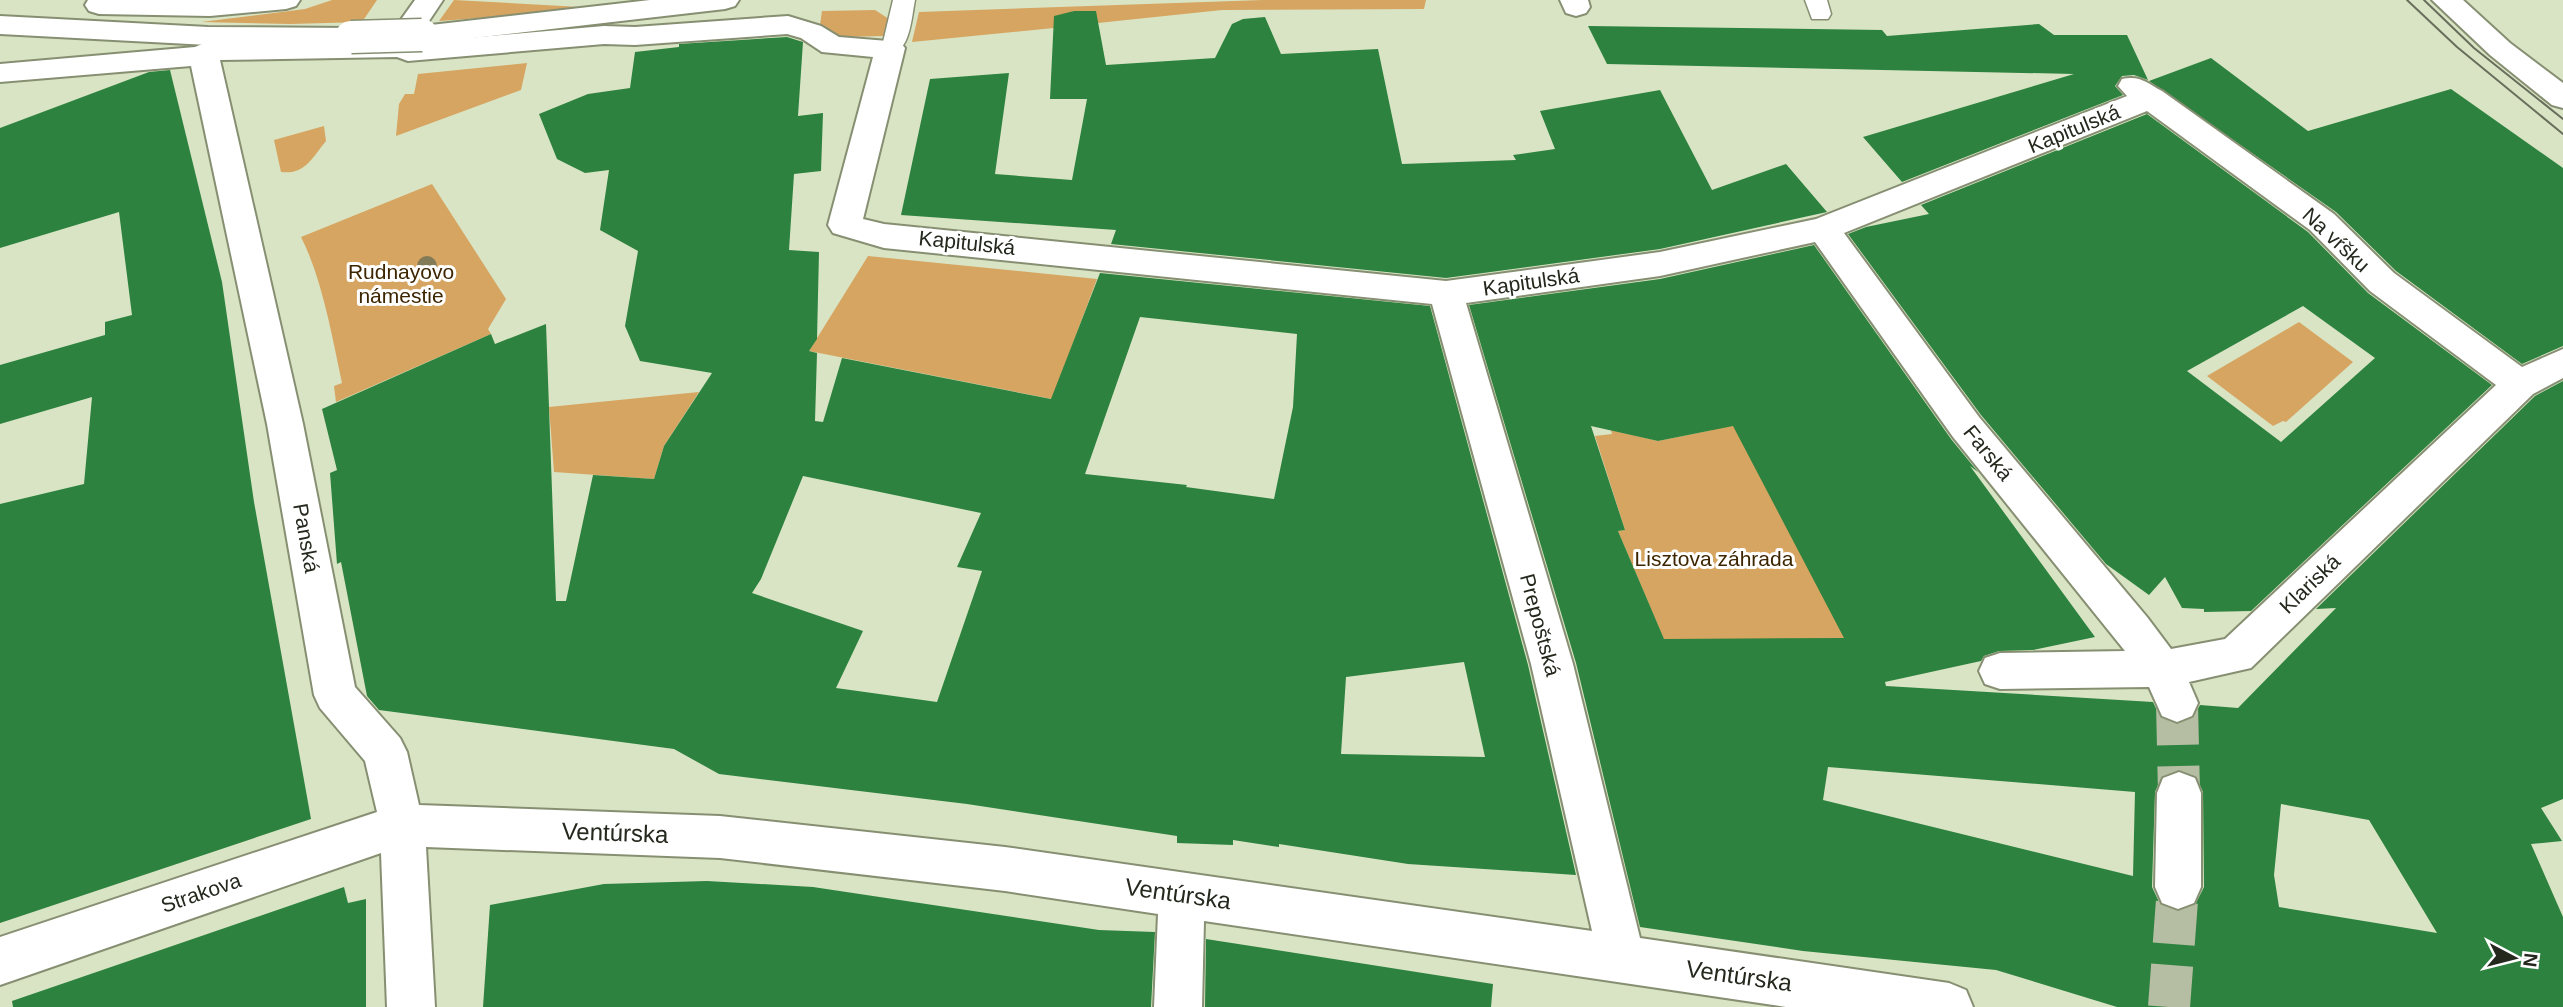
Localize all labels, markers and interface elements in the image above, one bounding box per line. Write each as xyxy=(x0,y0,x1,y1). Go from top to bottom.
street label: Kapitulská xyxy=(2025,100,2123,157)
street label: Na vŕšku xyxy=(2298,203,2374,276)
street label: Kapitulská xyxy=(918,226,1017,259)
park label: Rudnayovo námestie xyxy=(348,260,454,307)
street label: Kapitulská xyxy=(1481,263,1581,300)
street label: Farská xyxy=(1959,421,2018,485)
street label: Panská xyxy=(289,501,324,575)
park label: Lisztova záhrada xyxy=(1635,547,1794,570)
street label: Klariská xyxy=(2275,549,2345,618)
street label: Prepoštská xyxy=(1516,571,1565,679)
street label: Ventúrska xyxy=(561,817,669,848)
street label: Strakova xyxy=(158,868,244,917)
street label: Ventúrska xyxy=(1123,873,1233,914)
north arrow xyxy=(2479,923,2549,993)
text: N xyxy=(2519,952,2542,968)
street label: Ventúrska xyxy=(1684,955,1794,996)

